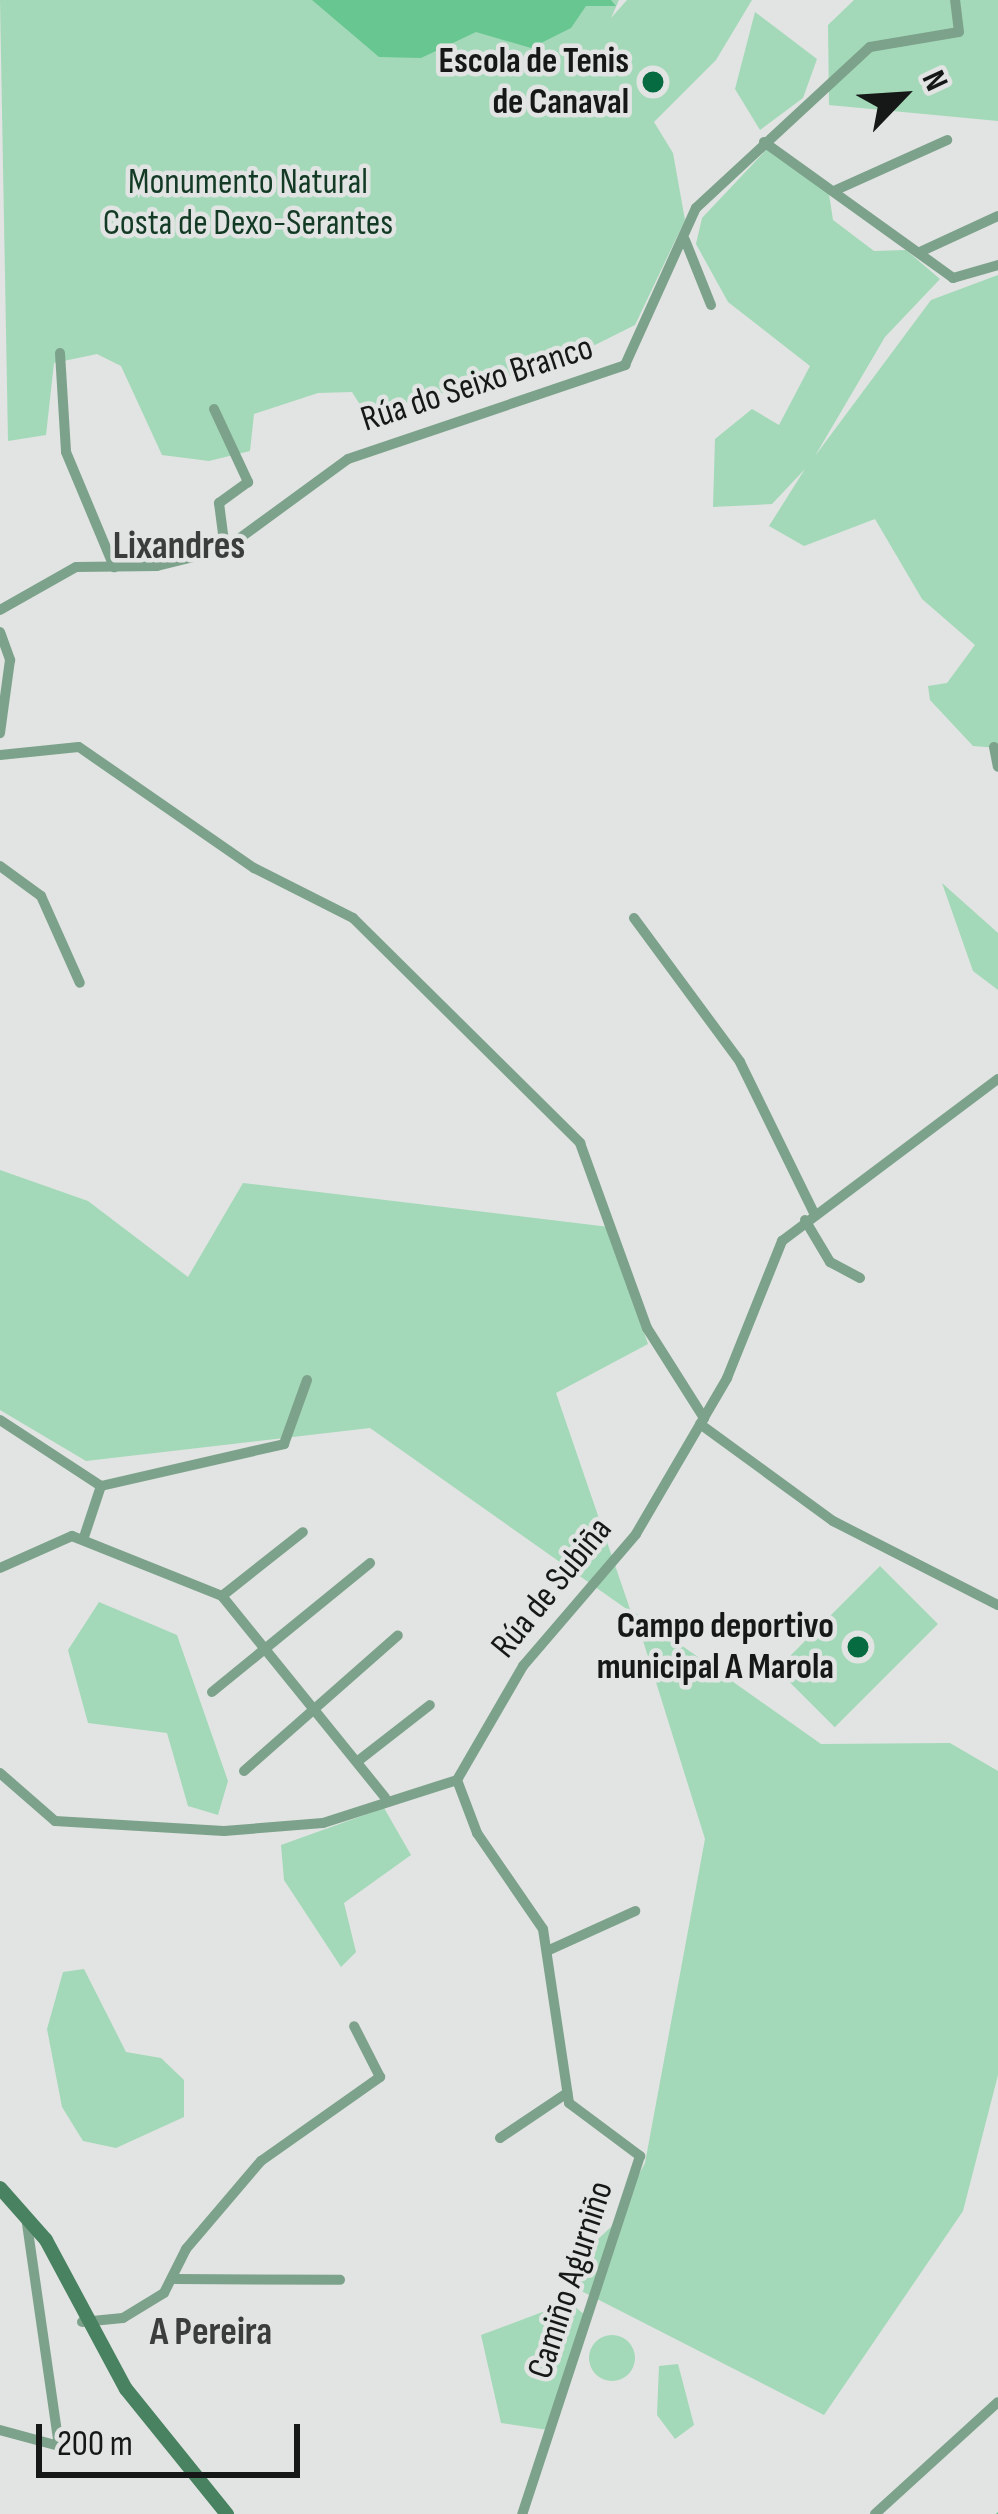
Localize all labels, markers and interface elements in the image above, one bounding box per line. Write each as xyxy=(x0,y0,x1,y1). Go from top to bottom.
north arrow xyxy=(842,36,962,156)
place label: Escola de Tenis de Canaval xyxy=(438,39,629,124)
text: N xyxy=(913,64,956,97)
marker: Escola de Tenis de Canaval xyxy=(640,69,666,95)
park label: Monumento Natural Costa de Dexo-Serantes xyxy=(103,160,393,245)
street label: Rúa do Seixo Branco xyxy=(356,326,598,442)
district label: Lixandres xyxy=(113,524,245,570)
street label: Rúa de Subiña xyxy=(482,1509,622,1667)
place label: Campo deportivo municipal A Marola xyxy=(597,1604,834,1689)
marker: Campo deportivo municipal A Marola xyxy=(845,1634,871,1660)
street label: Camiño Agurniño xyxy=(519,2176,623,2384)
district label: A Pereira xyxy=(150,2310,272,2356)
scale bar xyxy=(42,2400,306,2474)
text: 200 m xyxy=(57,2423,133,2466)

